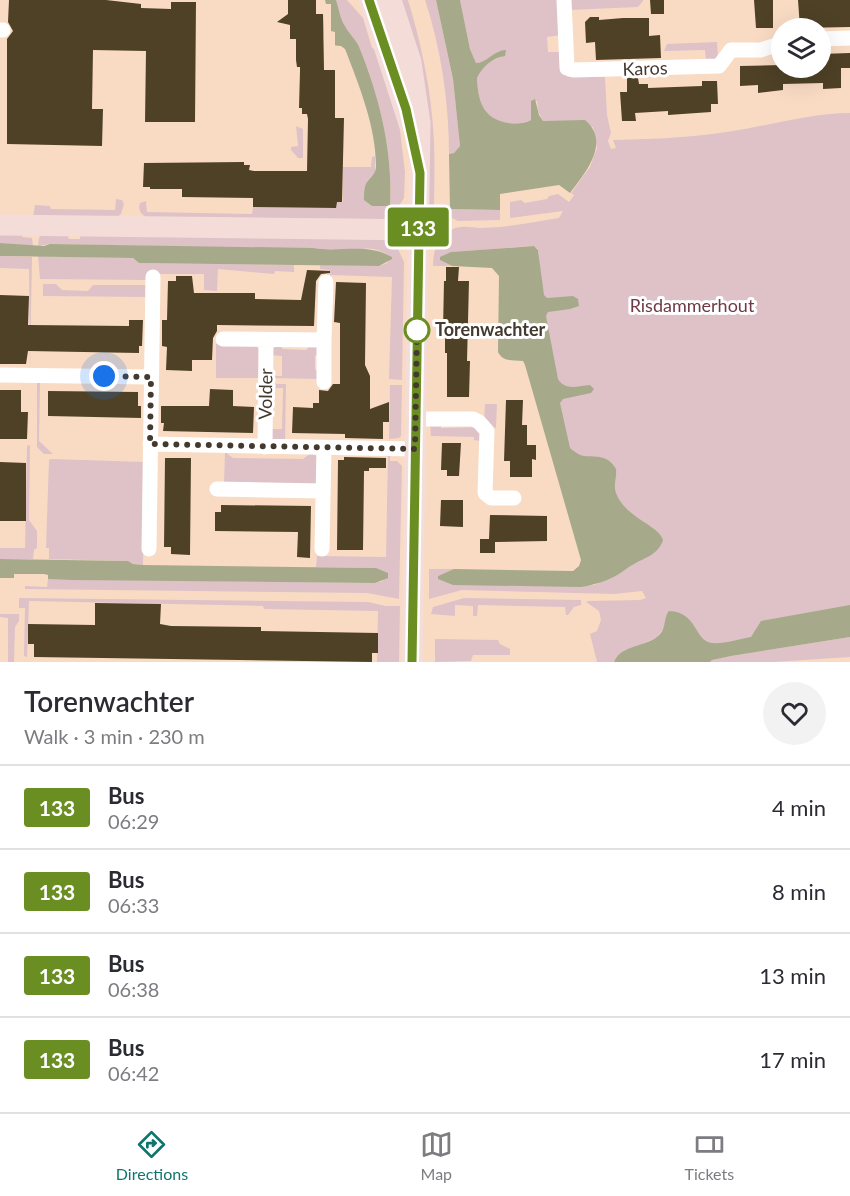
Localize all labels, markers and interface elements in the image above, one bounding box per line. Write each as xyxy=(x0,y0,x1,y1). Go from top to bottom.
map controls xyxy=(771,18,831,78)
button: layers xyxy=(771,18,831,78)
street label: Karos xyxy=(622,56,668,80)
line badge: 133 xyxy=(384,208,452,246)
text: 133 xyxy=(400,215,436,240)
park label: Risdammerhout xyxy=(630,294,755,316)
marker: Torenwachter xyxy=(404,317,430,343)
place label: Torenwachter xyxy=(435,318,546,340)
your location xyxy=(89,361,119,391)
street label: Volder xyxy=(254,368,276,420)
button: heart xyxy=(763,682,826,745)
text: Torenwachter xyxy=(24,684,194,718)
text: Walk · 3 min · 230 m xyxy=(24,724,205,748)
text: Bus xyxy=(108,782,144,809)
text: 4 min xyxy=(772,794,826,821)
text: 133 xyxy=(39,795,75,820)
text: 06:29 xyxy=(108,809,159,833)
text: Bus xyxy=(108,866,144,893)
text: 8 min xyxy=(772,878,826,905)
text: 133 xyxy=(39,879,75,904)
text: 06:33 xyxy=(108,893,159,917)
text: Bus xyxy=(108,950,144,977)
text: 13 min xyxy=(759,962,826,989)
text: 133 xyxy=(39,963,75,988)
text: 06:38 xyxy=(108,977,159,1001)
text: Bus xyxy=(108,1034,144,1061)
text: 17 min xyxy=(759,1046,826,1073)
text: 133 xyxy=(39,1047,75,1072)
text: 06:42 xyxy=(108,1061,159,1085)
tab: Directions xyxy=(116,1128,188,1183)
tab: Map xyxy=(420,1128,453,1183)
tab: Tickets xyxy=(685,1128,734,1183)

